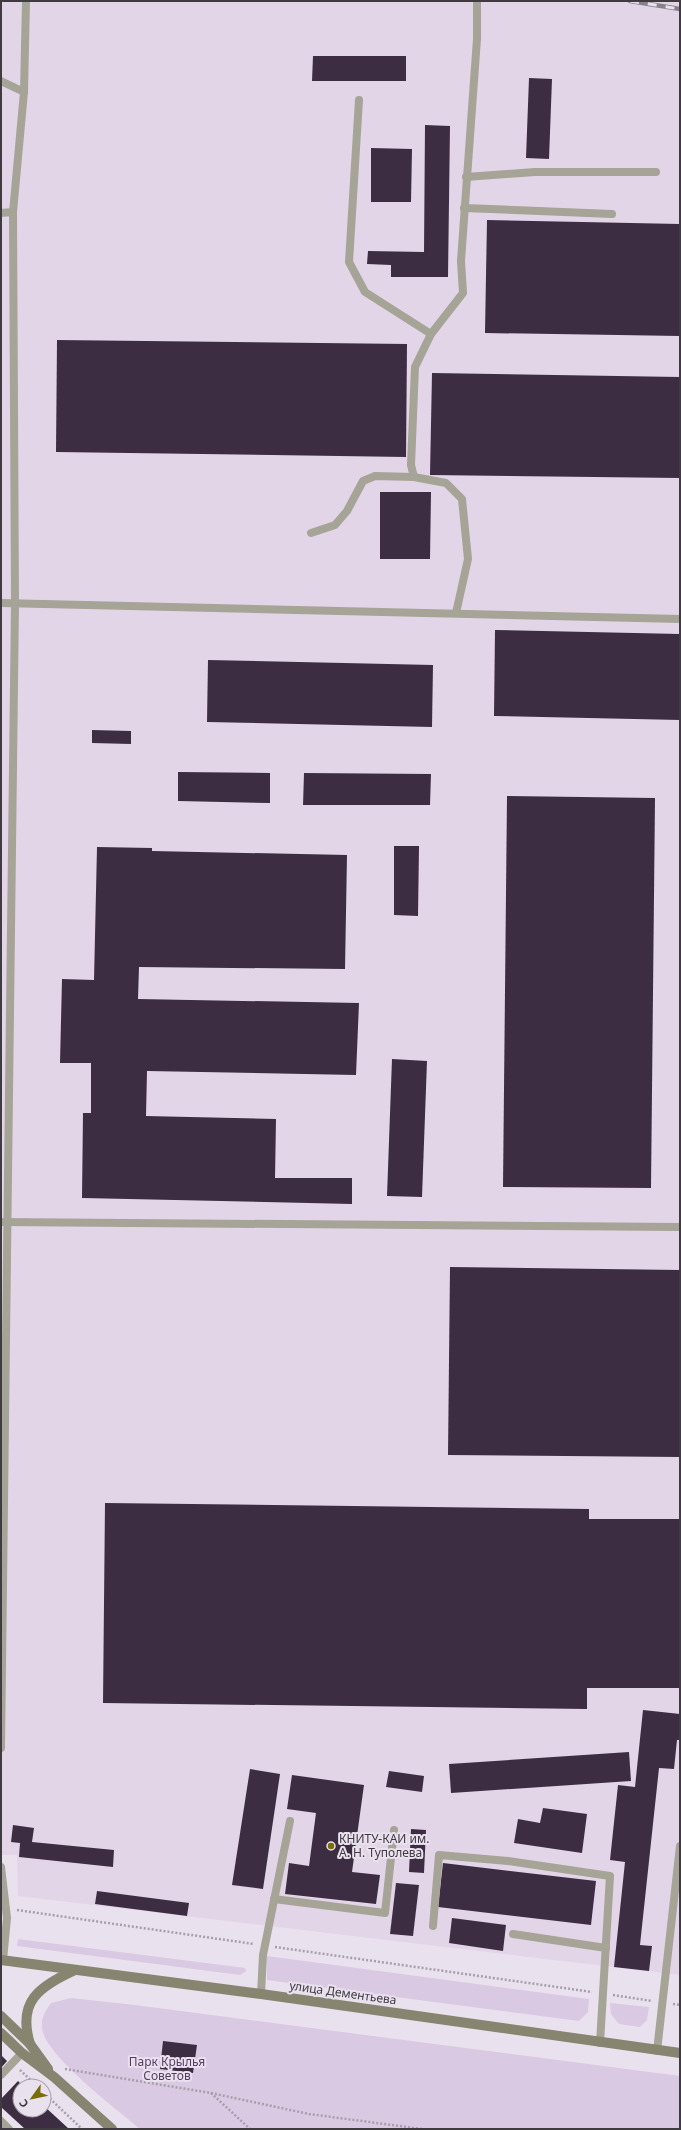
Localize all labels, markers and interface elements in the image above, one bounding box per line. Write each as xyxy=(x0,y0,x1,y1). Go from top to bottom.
place label: КНИТУ-КАИ им. А. Н. Туполева xyxy=(339,1830,429,1861)
marker: КНИТУ-КАИ им. А. Н. Туполева xyxy=(326,1841,336,1851)
street label: улица Дементьева xyxy=(288,1977,398,2008)
park label: Парк Крылья Советов xyxy=(129,2053,205,2084)
north arrow xyxy=(12,2078,52,2118)
text: С xyxy=(15,2097,31,2111)

